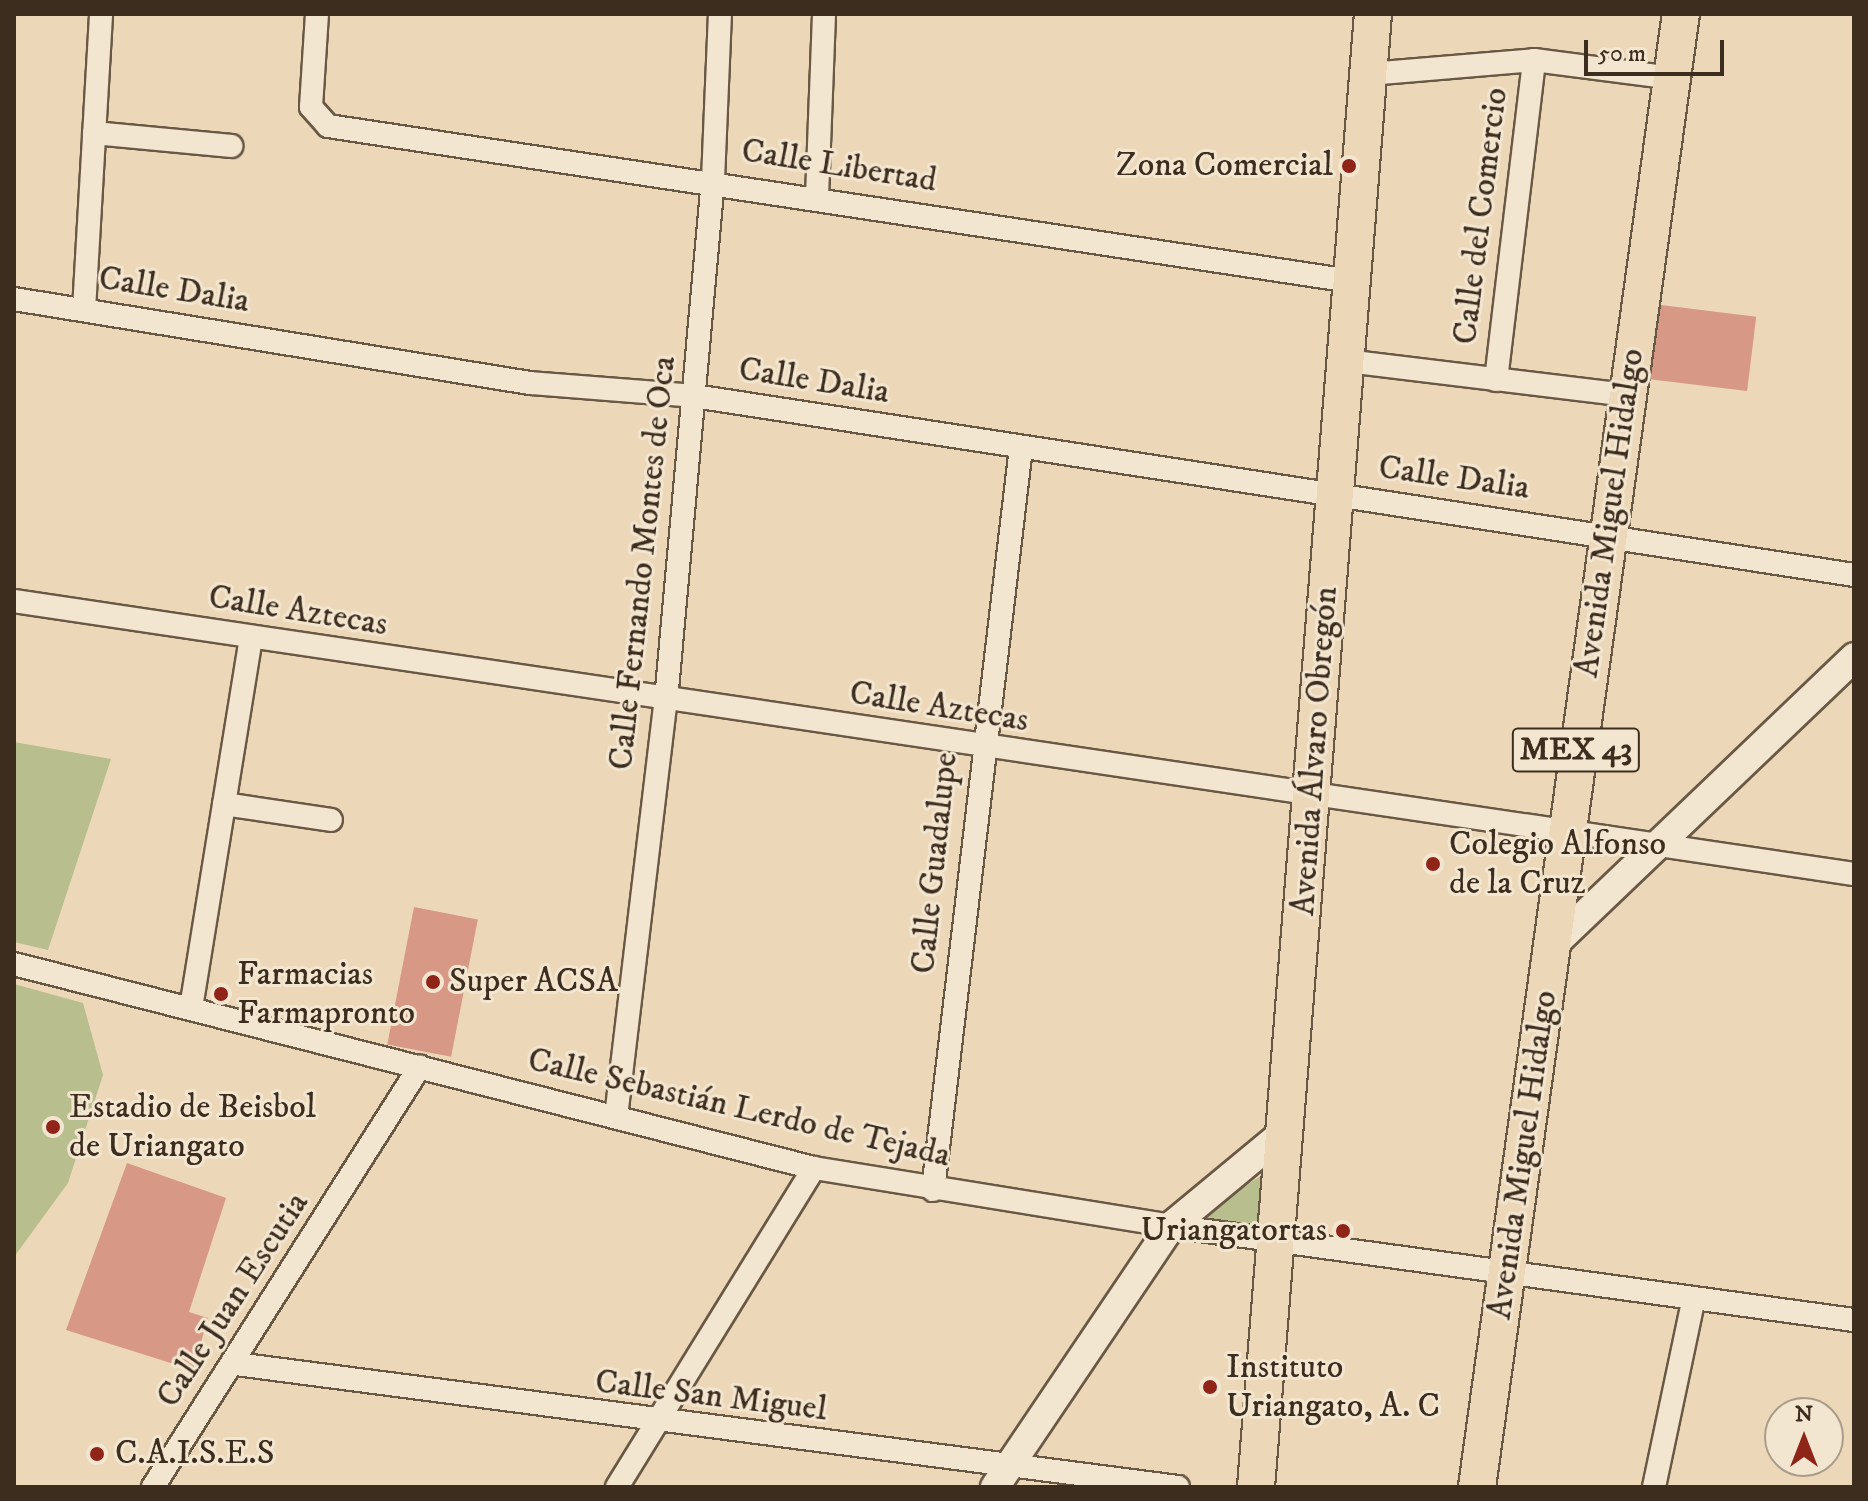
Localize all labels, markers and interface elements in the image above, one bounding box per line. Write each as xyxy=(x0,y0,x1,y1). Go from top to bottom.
scale bar xyxy=(1588,24,1728,74)
text: 50 m xyxy=(1598,39,1646,69)
street label: Calle del Comercio xyxy=(1445,85,1517,347)
street label: Calle Libertad xyxy=(739,130,939,202)
place label: Zona Comercial xyxy=(1116,146,1333,186)
marker: Zona Comercial xyxy=(1340,157,1358,175)
street label: Calle Dalia xyxy=(96,258,252,322)
street label: Avenida Miguel Hidalgo xyxy=(1567,346,1653,680)
street label: Calle Dalia xyxy=(736,349,892,413)
street label: Calle Fernando Montes de Oca xyxy=(601,354,685,772)
street label: Calle Dalia xyxy=(1376,447,1532,509)
street label: Calle Aztecas xyxy=(206,577,390,645)
street label: Avenida Álvaro Obregón xyxy=(1283,585,1347,917)
street label: Calle Aztecas xyxy=(847,673,1031,741)
road number: MEX 43 xyxy=(1510,722,1642,778)
street label: Calle Guadalupe xyxy=(903,750,967,976)
place label: Colegio Alfonso de la Cruz xyxy=(1449,824,1666,904)
marker: Colegio Alfonso de la Cruz xyxy=(1424,855,1442,873)
place label: Farmacias Farmapronto xyxy=(237,954,415,1034)
place label: Super ACSA xyxy=(449,962,618,1002)
marker: Super ACSA xyxy=(424,973,442,991)
marker: Farmacias Farmapronto xyxy=(212,985,230,1003)
street label: Avenida Miguel Hidalgo xyxy=(1480,988,1566,1322)
street label: Calle Sebastián Lerdo de Tejada xyxy=(524,1040,954,1176)
place label: Estadio de Beisbol de Uriangato xyxy=(69,1087,316,1166)
marker: Estadio de Beisbol de Uriangato xyxy=(44,1118,62,1136)
street label: Calle Juan Escutia xyxy=(148,1185,318,1415)
place label: Uriangatortas xyxy=(1140,1211,1327,1251)
marker: Uriangatortas xyxy=(1334,1222,1352,1240)
place label: Instituto Uriangato, A. C xyxy=(1226,1347,1440,1426)
street label: Calle San Miguel xyxy=(593,1362,829,1430)
marker: Instituto Uriangato, A. C xyxy=(1201,1378,1219,1396)
north arrow xyxy=(1764,1397,1844,1477)
text: N xyxy=(1795,1401,1813,1428)
place label: C.A.I.S.E.S xyxy=(115,1434,274,1474)
marker: C.A.I.S.E.S xyxy=(86,1443,108,1465)

